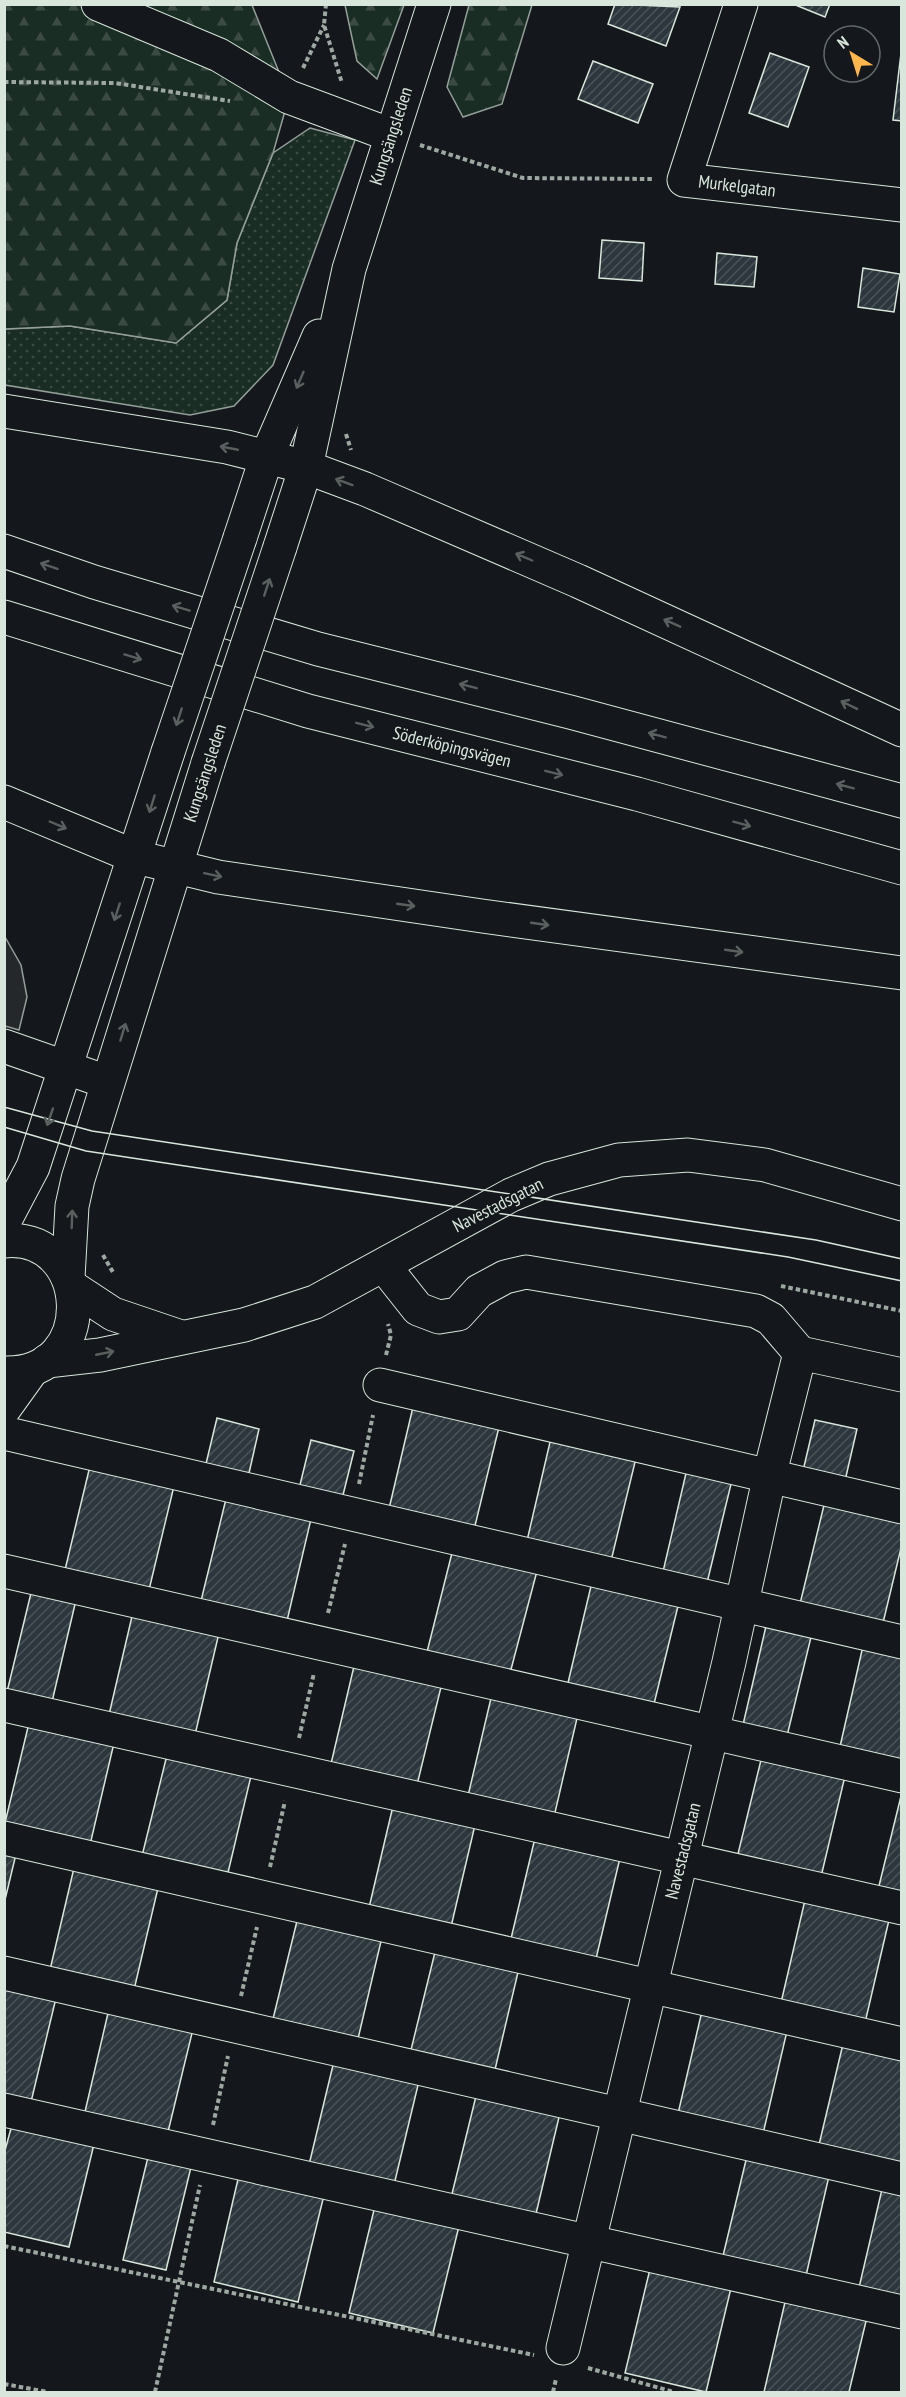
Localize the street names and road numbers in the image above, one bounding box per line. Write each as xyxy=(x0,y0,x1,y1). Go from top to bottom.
street label: Kungsängsleden xyxy=(364,84,417,188)
street label: Murkelgatan xyxy=(697,169,777,202)
street label: Kungsängsleden xyxy=(178,721,231,825)
street label: Söderköpingsvägen xyxy=(391,721,514,772)
street label: Navestadsgatan xyxy=(449,1172,547,1237)
street label: Navestadsgatan xyxy=(659,1800,706,1901)

